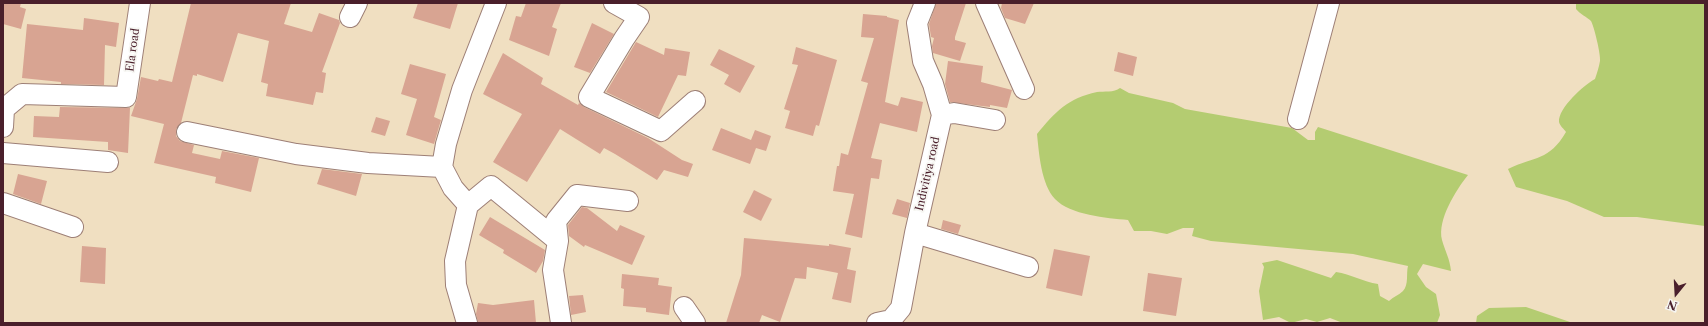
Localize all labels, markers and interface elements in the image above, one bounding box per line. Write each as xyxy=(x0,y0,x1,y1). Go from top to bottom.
street label: Ela road xyxy=(123,28,143,72)
street label: Indivitiya road xyxy=(913,136,943,212)
north arrow xyxy=(1656,274,1696,314)
text: N xyxy=(1666,297,1679,314)

